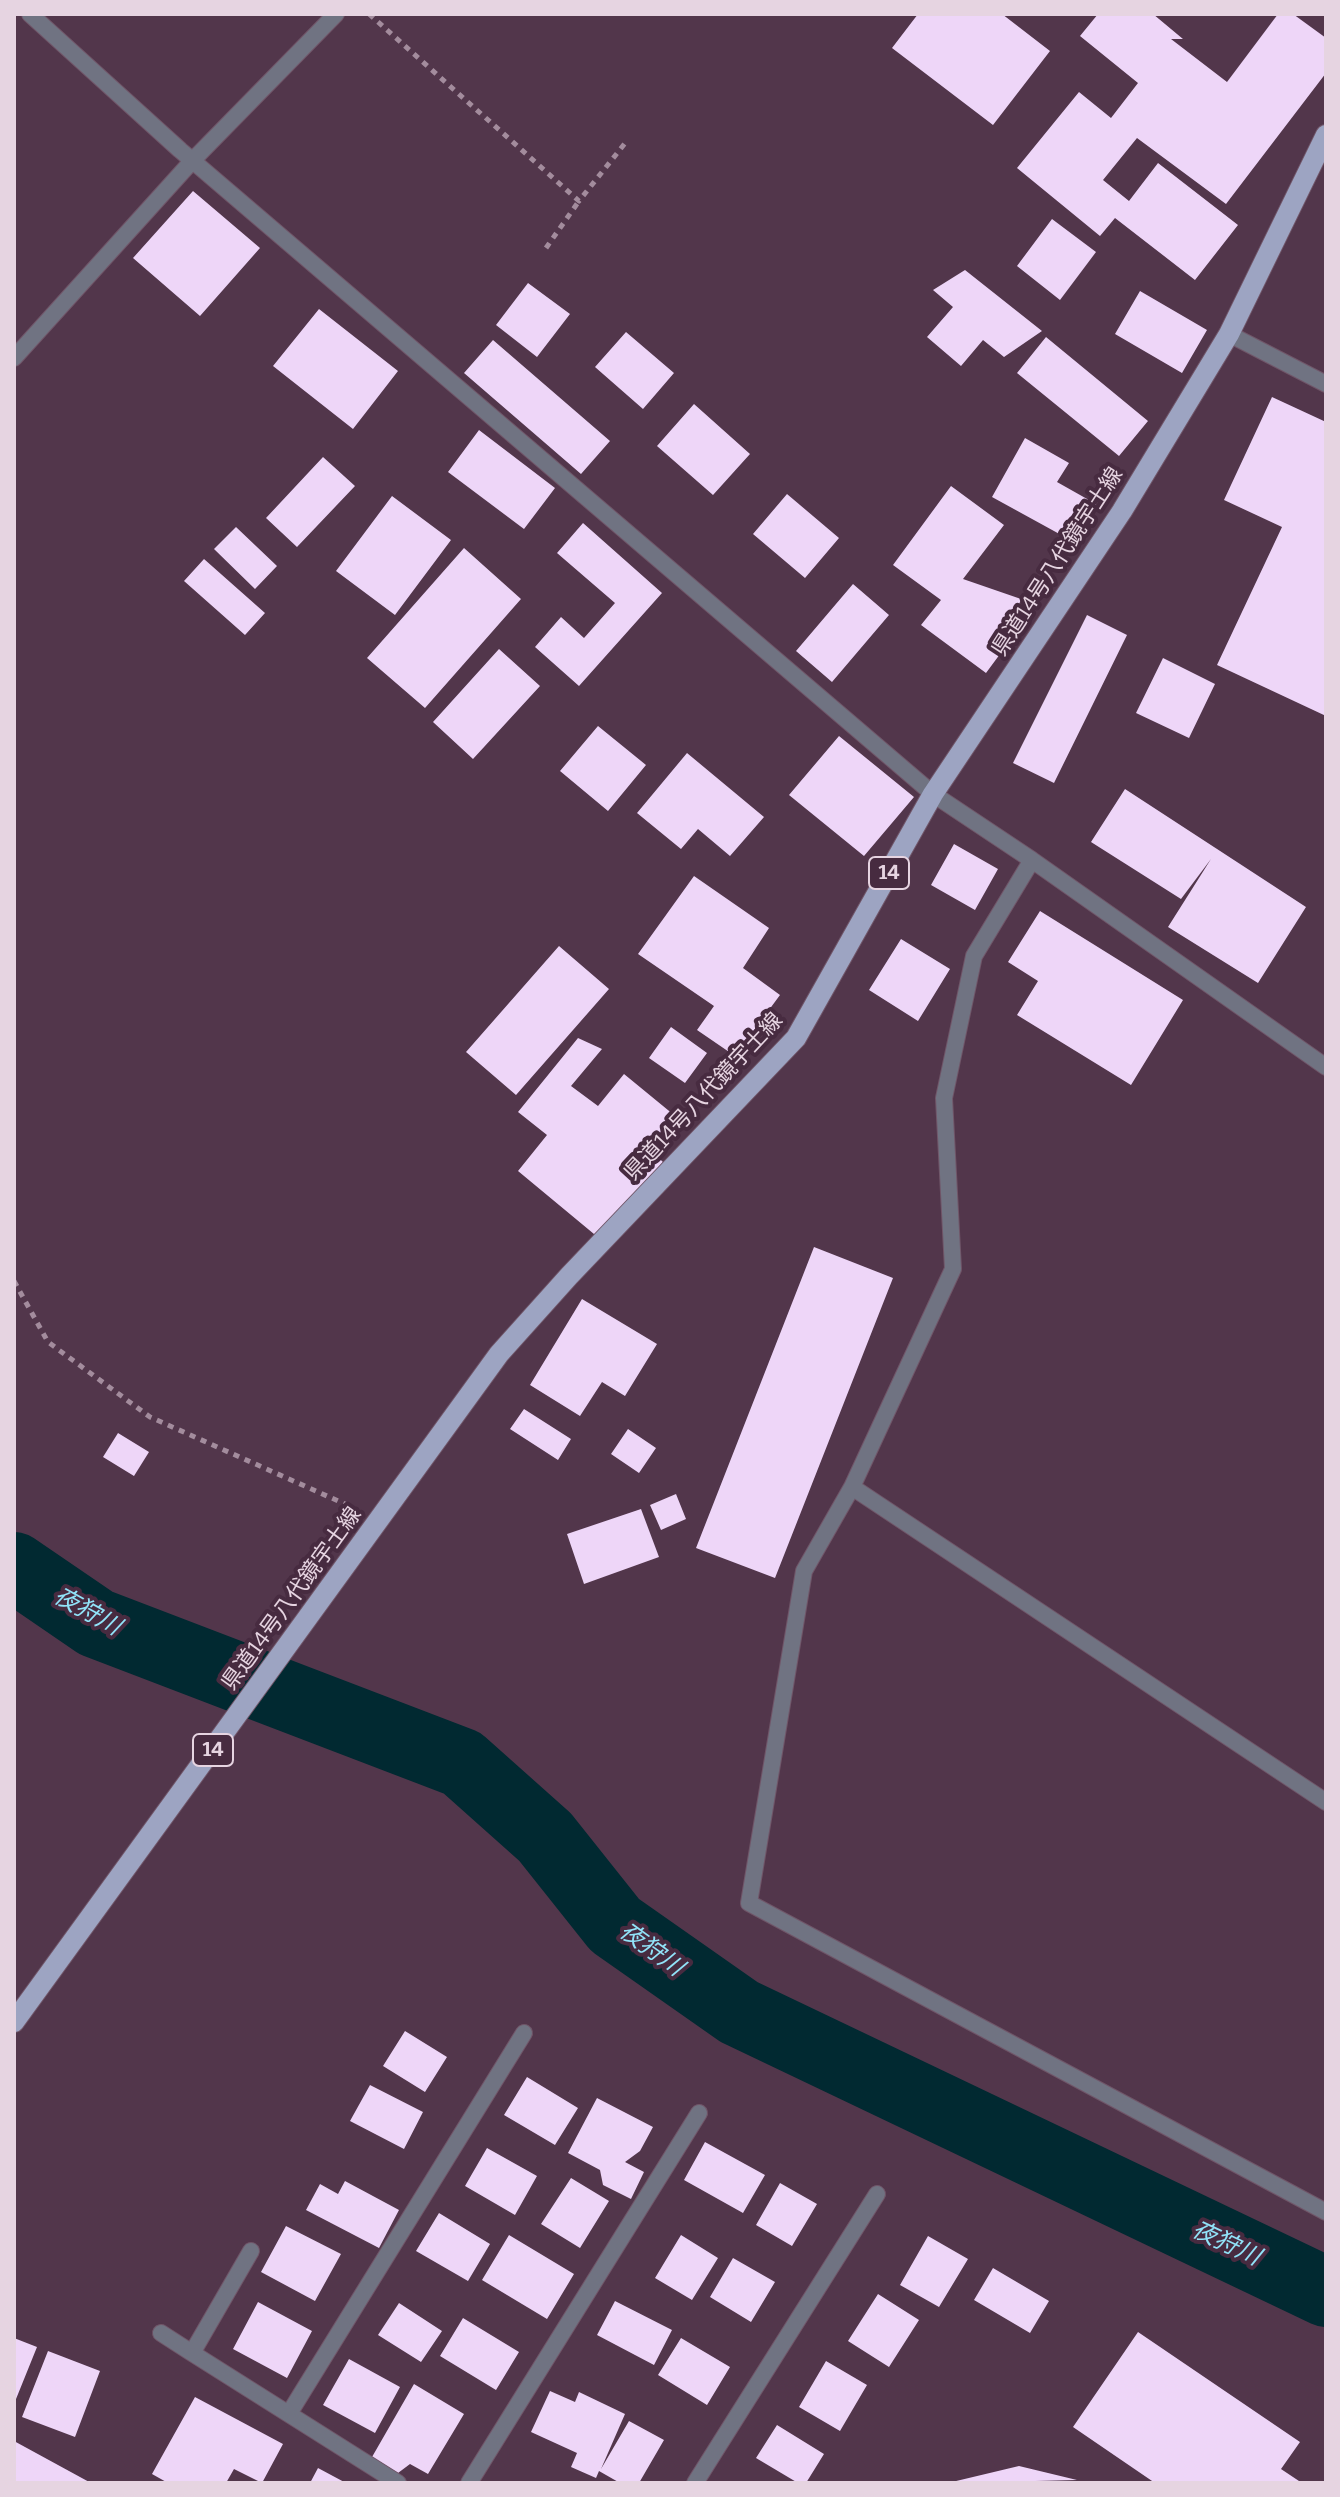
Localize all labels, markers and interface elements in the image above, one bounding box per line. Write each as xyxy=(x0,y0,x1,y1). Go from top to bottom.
street label: 県道14号八代鏡宇土線 xyxy=(987,463,1129,661)
road number: 14 xyxy=(869,857,909,889)
street label: 県道14号八代鏡宇土線 xyxy=(619,1008,789,1186)
street label: 県道14号八代鏡宇土線 xyxy=(217,1502,367,1696)
water label: 夜狩川 xyxy=(49,1582,125,1642)
road number: 14 xyxy=(193,1734,233,1766)
water label: 夜狩川 xyxy=(613,1917,689,1983)
water label: 夜狩川 xyxy=(1187,2216,1265,2272)

